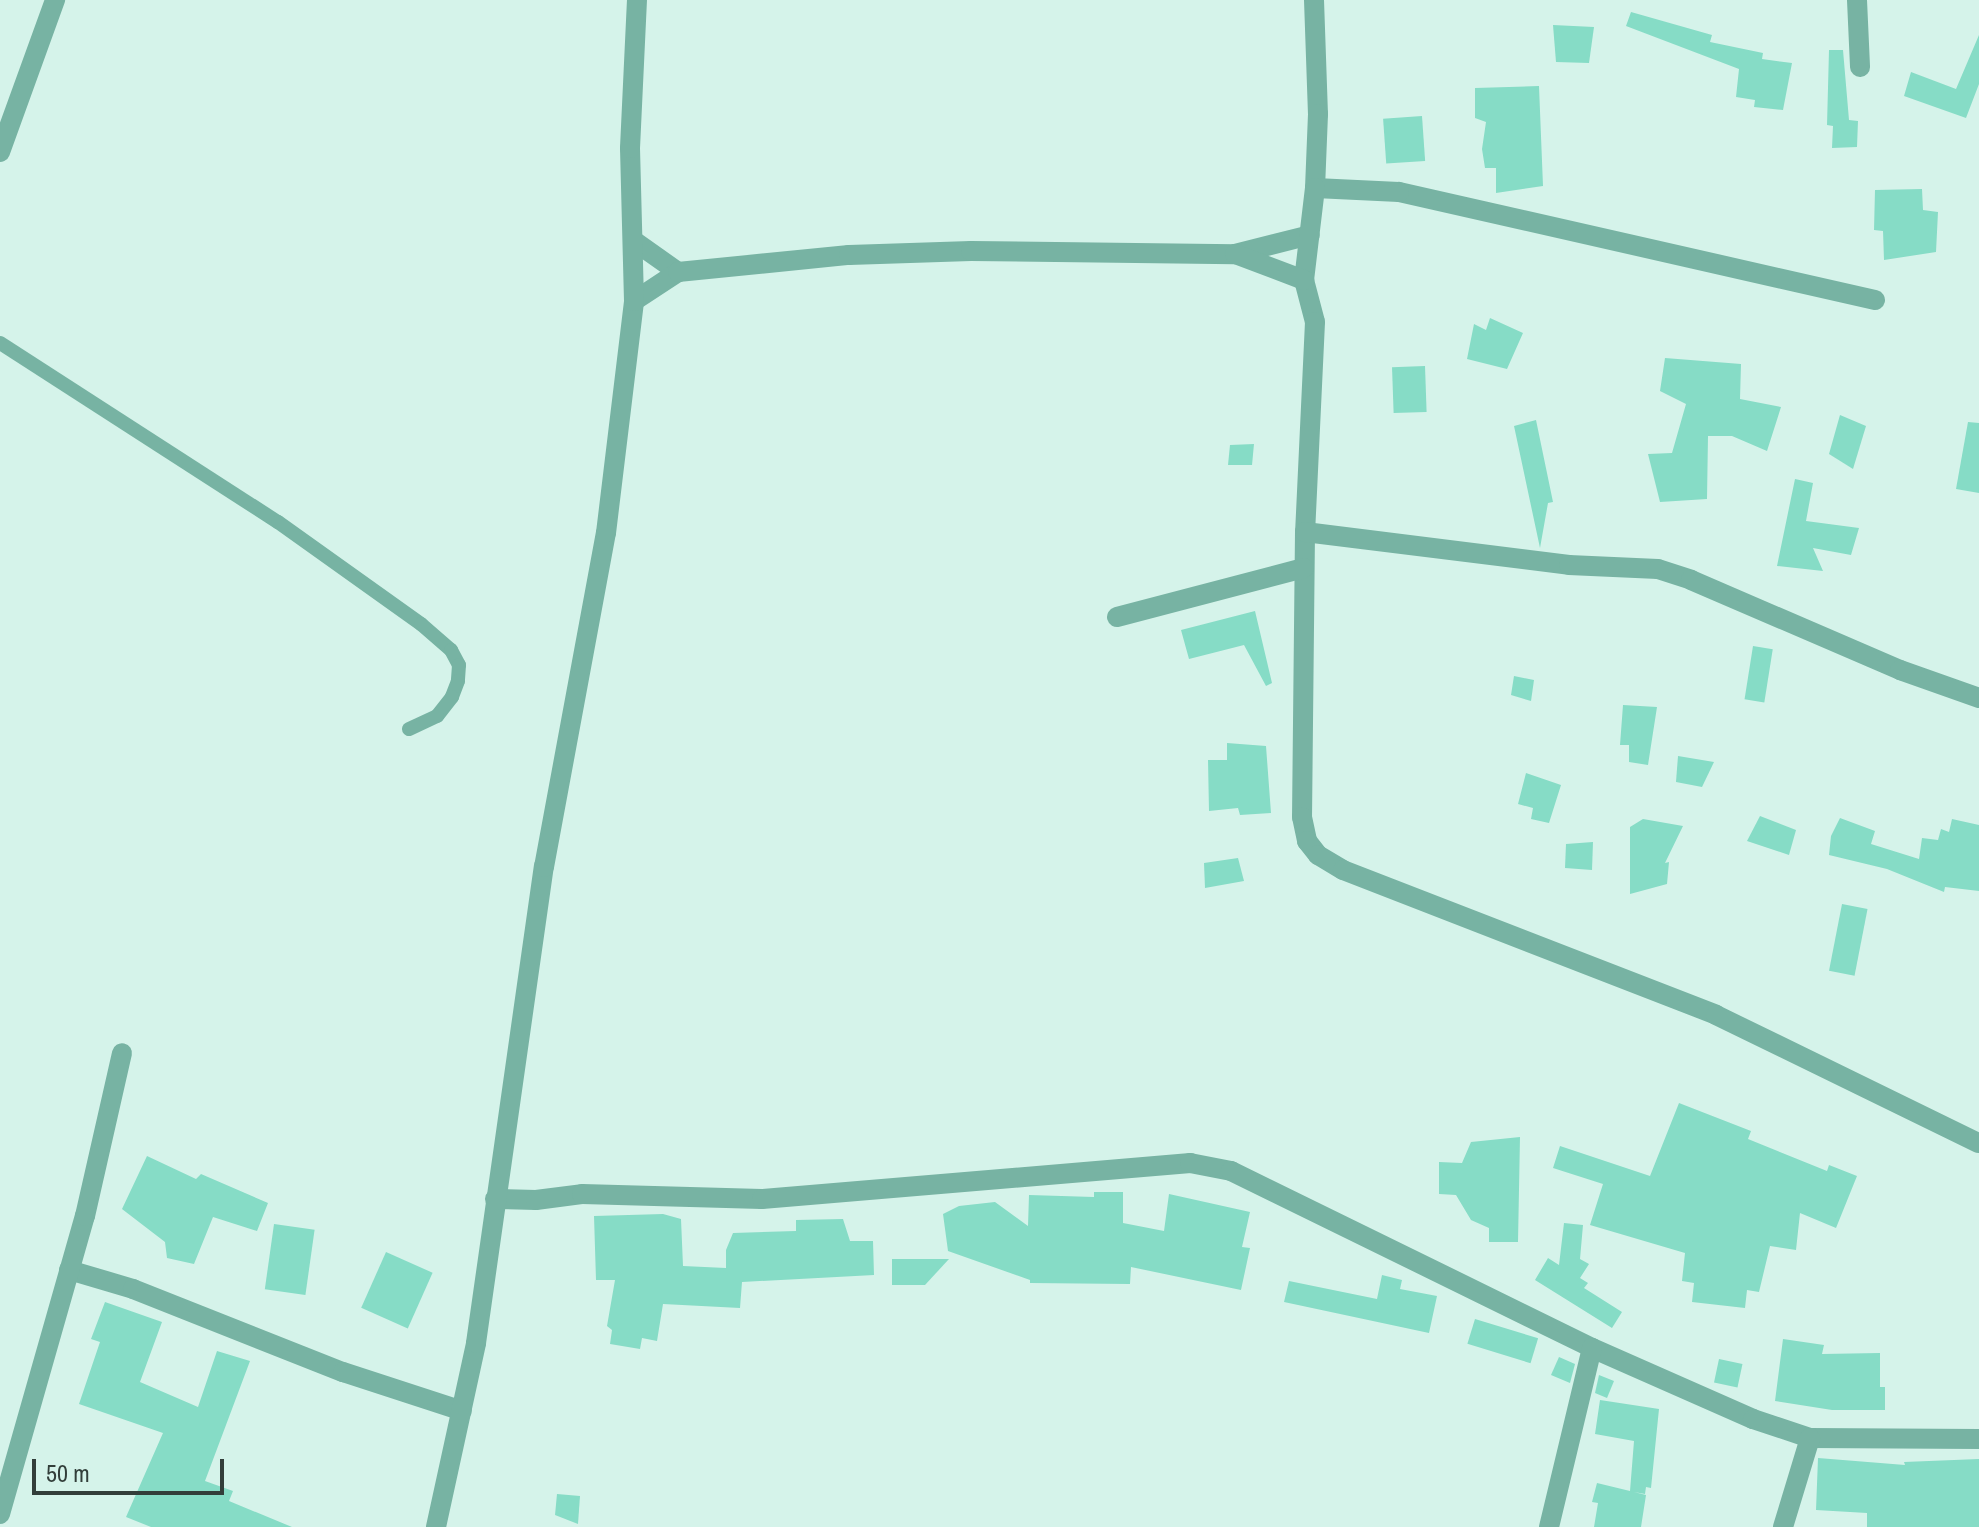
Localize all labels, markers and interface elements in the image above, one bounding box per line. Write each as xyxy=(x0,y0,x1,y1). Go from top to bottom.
scale bar xyxy=(36,1443,228,1493)
text: 50 m xyxy=(46,1457,90,1489)

